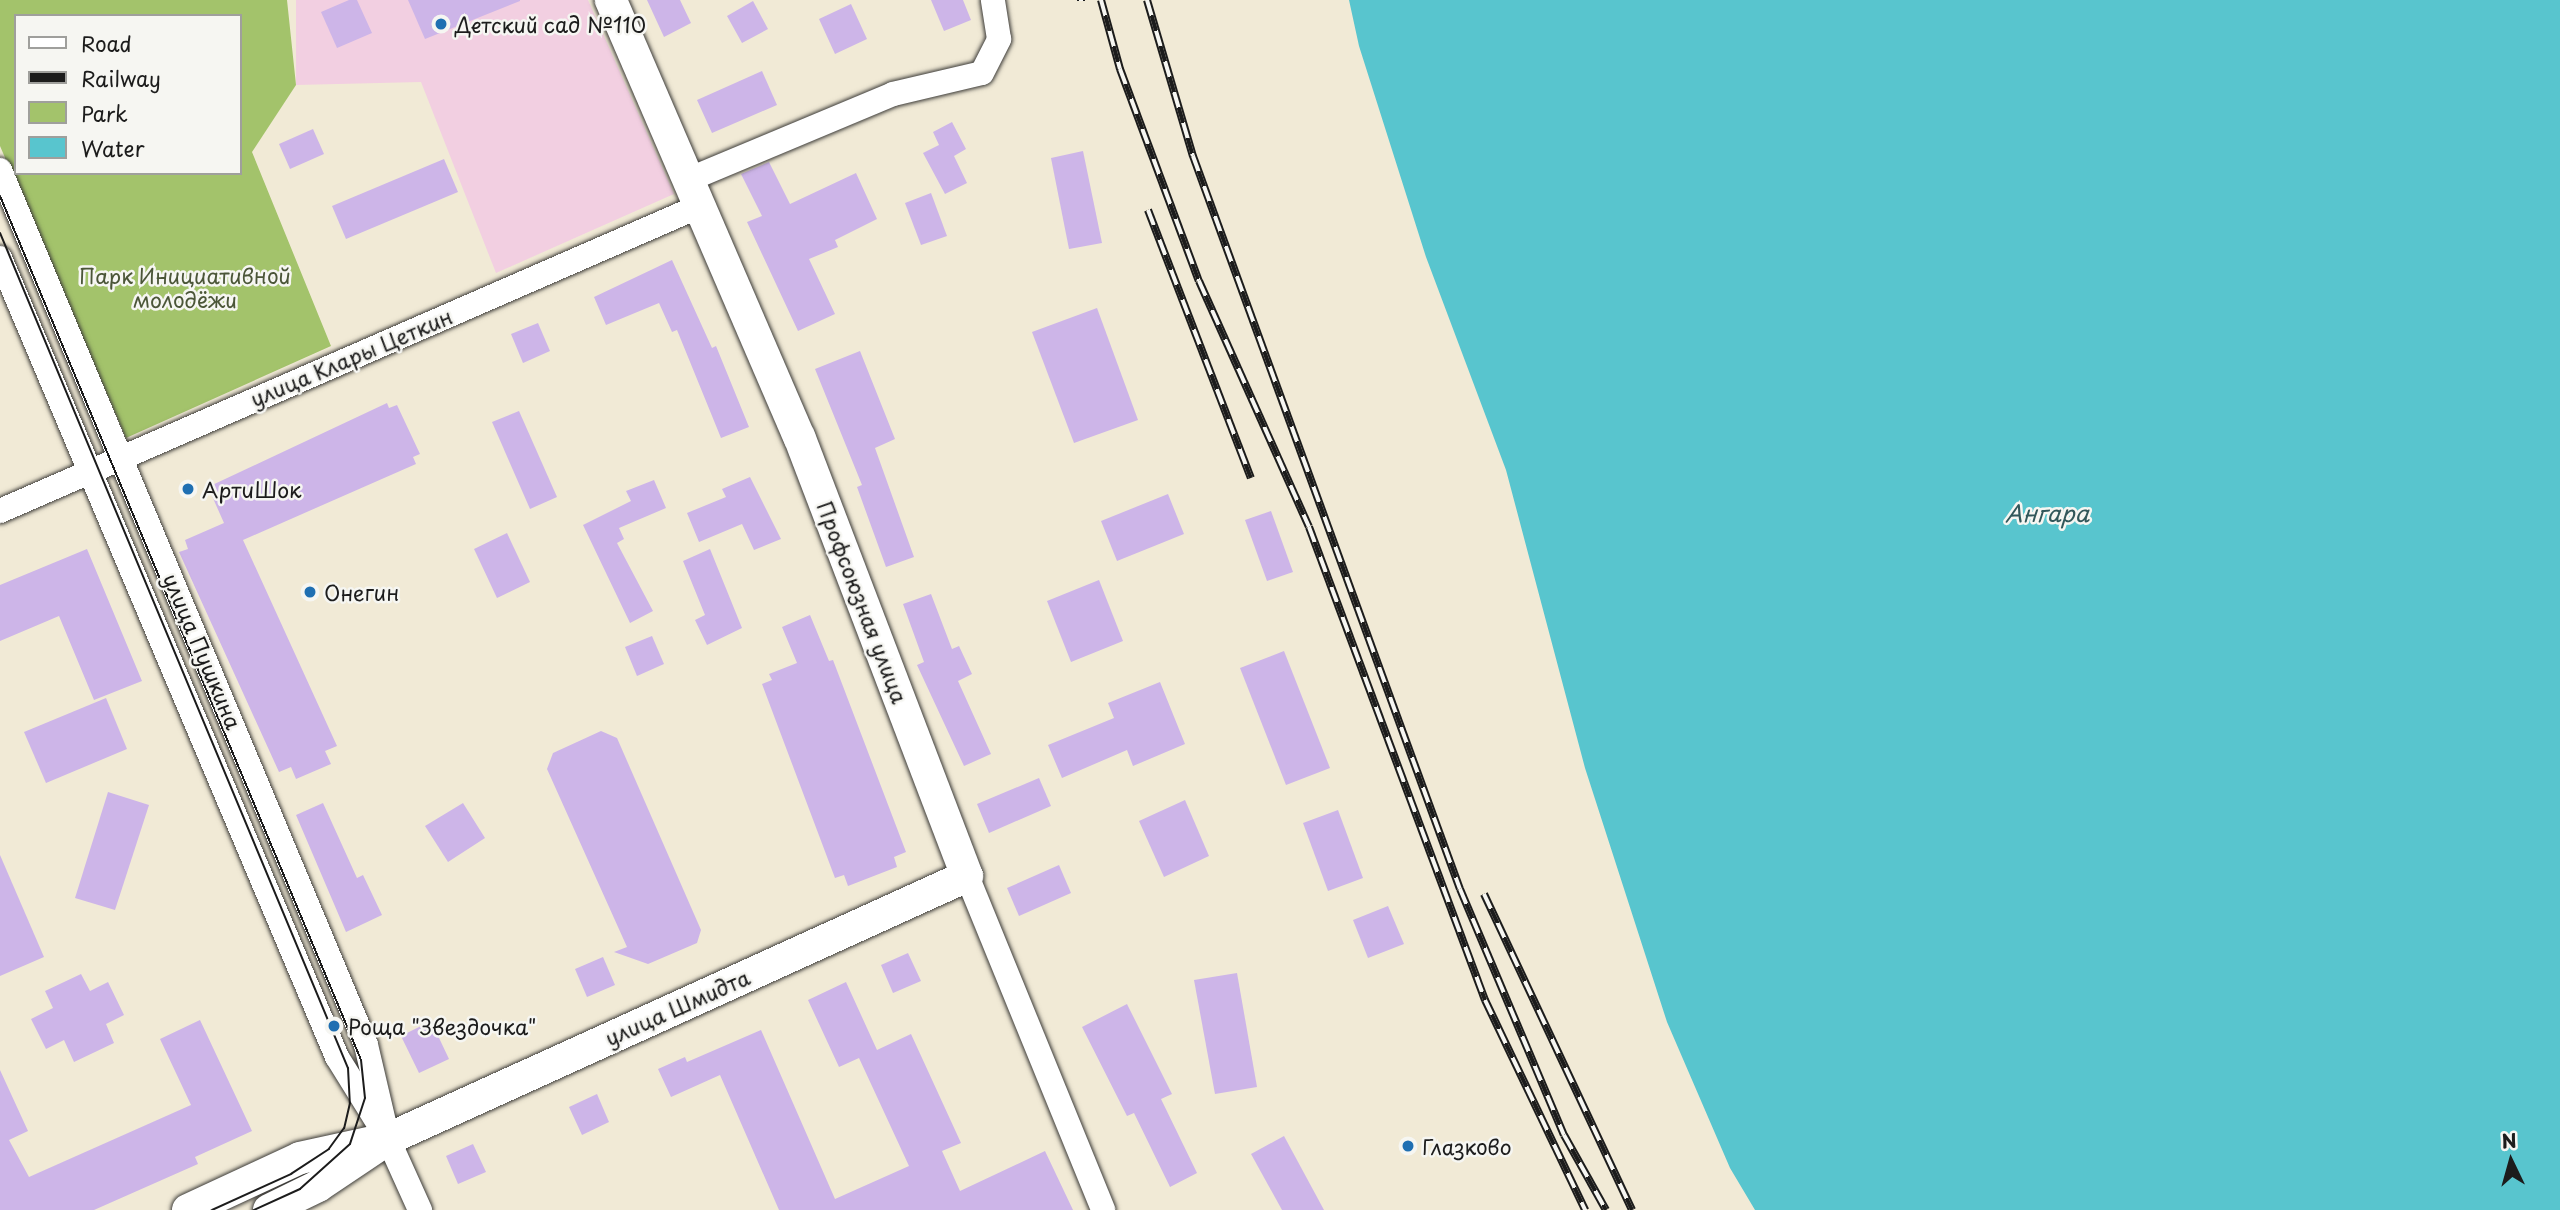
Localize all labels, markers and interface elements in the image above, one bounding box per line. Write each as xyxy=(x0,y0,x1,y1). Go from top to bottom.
place label: Детский сад №110 xyxy=(455,11,648,37)
legend xyxy=(14,14,242,175)
marker: Детский сад №110 xyxy=(433,16,449,32)
text: Road xyxy=(81,27,132,59)
text: Railway xyxy=(81,62,161,94)
text: Park xyxy=(81,97,128,129)
text: Water xyxy=(81,132,144,164)
park label: Парк Инициативной молодёжи xyxy=(78,262,292,312)
street label: улица Клары Цеткин xyxy=(246,303,456,411)
place label: АртиШок xyxy=(202,476,301,502)
marker: АртиШок xyxy=(180,481,196,497)
street label: Профсоюзная улица xyxy=(813,497,913,707)
water label: Ангара xyxy=(2005,499,2089,527)
street label: улица Пушкина xyxy=(159,569,247,733)
place label: Онегин xyxy=(324,579,399,605)
marker: Онегин xyxy=(302,584,318,600)
street label: улица Шмидта xyxy=(600,964,754,1050)
place label: Роща "Звездочка" xyxy=(348,1013,536,1039)
marker: Роща "Звездочка" xyxy=(326,1018,342,1034)
text: N xyxy=(2500,1125,2518,1155)
north arrow xyxy=(2476,1126,2546,1196)
place label: Глазково xyxy=(1422,1133,1512,1159)
marker: Глазково xyxy=(1400,1138,1416,1154)

